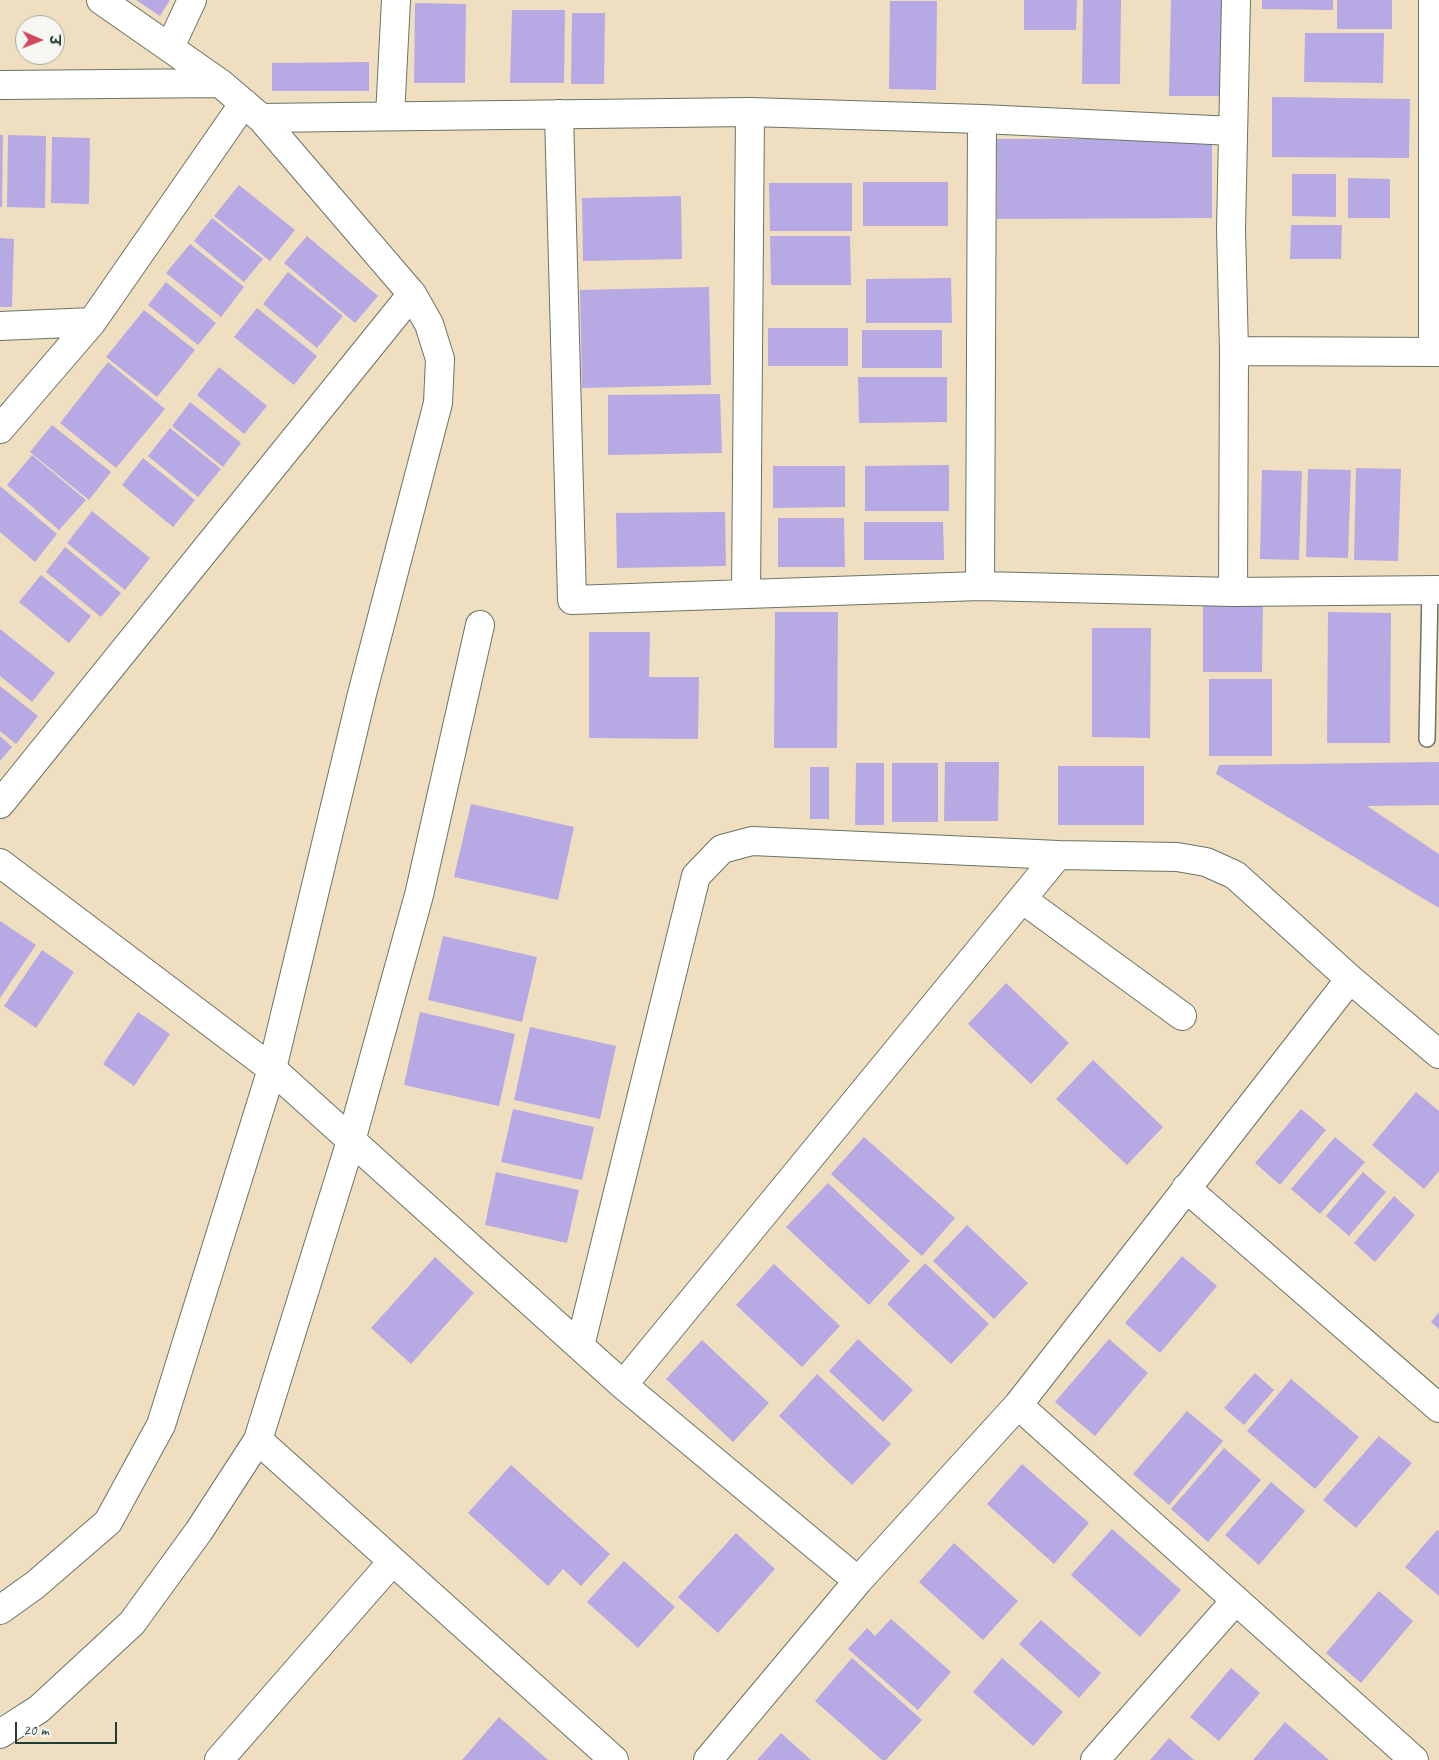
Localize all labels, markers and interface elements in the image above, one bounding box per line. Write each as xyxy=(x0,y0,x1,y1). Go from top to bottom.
north arrow xyxy=(15,15,65,65)
text: उ xyxy=(46,35,63,45)
scale bar xyxy=(18,1712,120,1744)
text: 20 m xyxy=(23,1721,49,1740)

